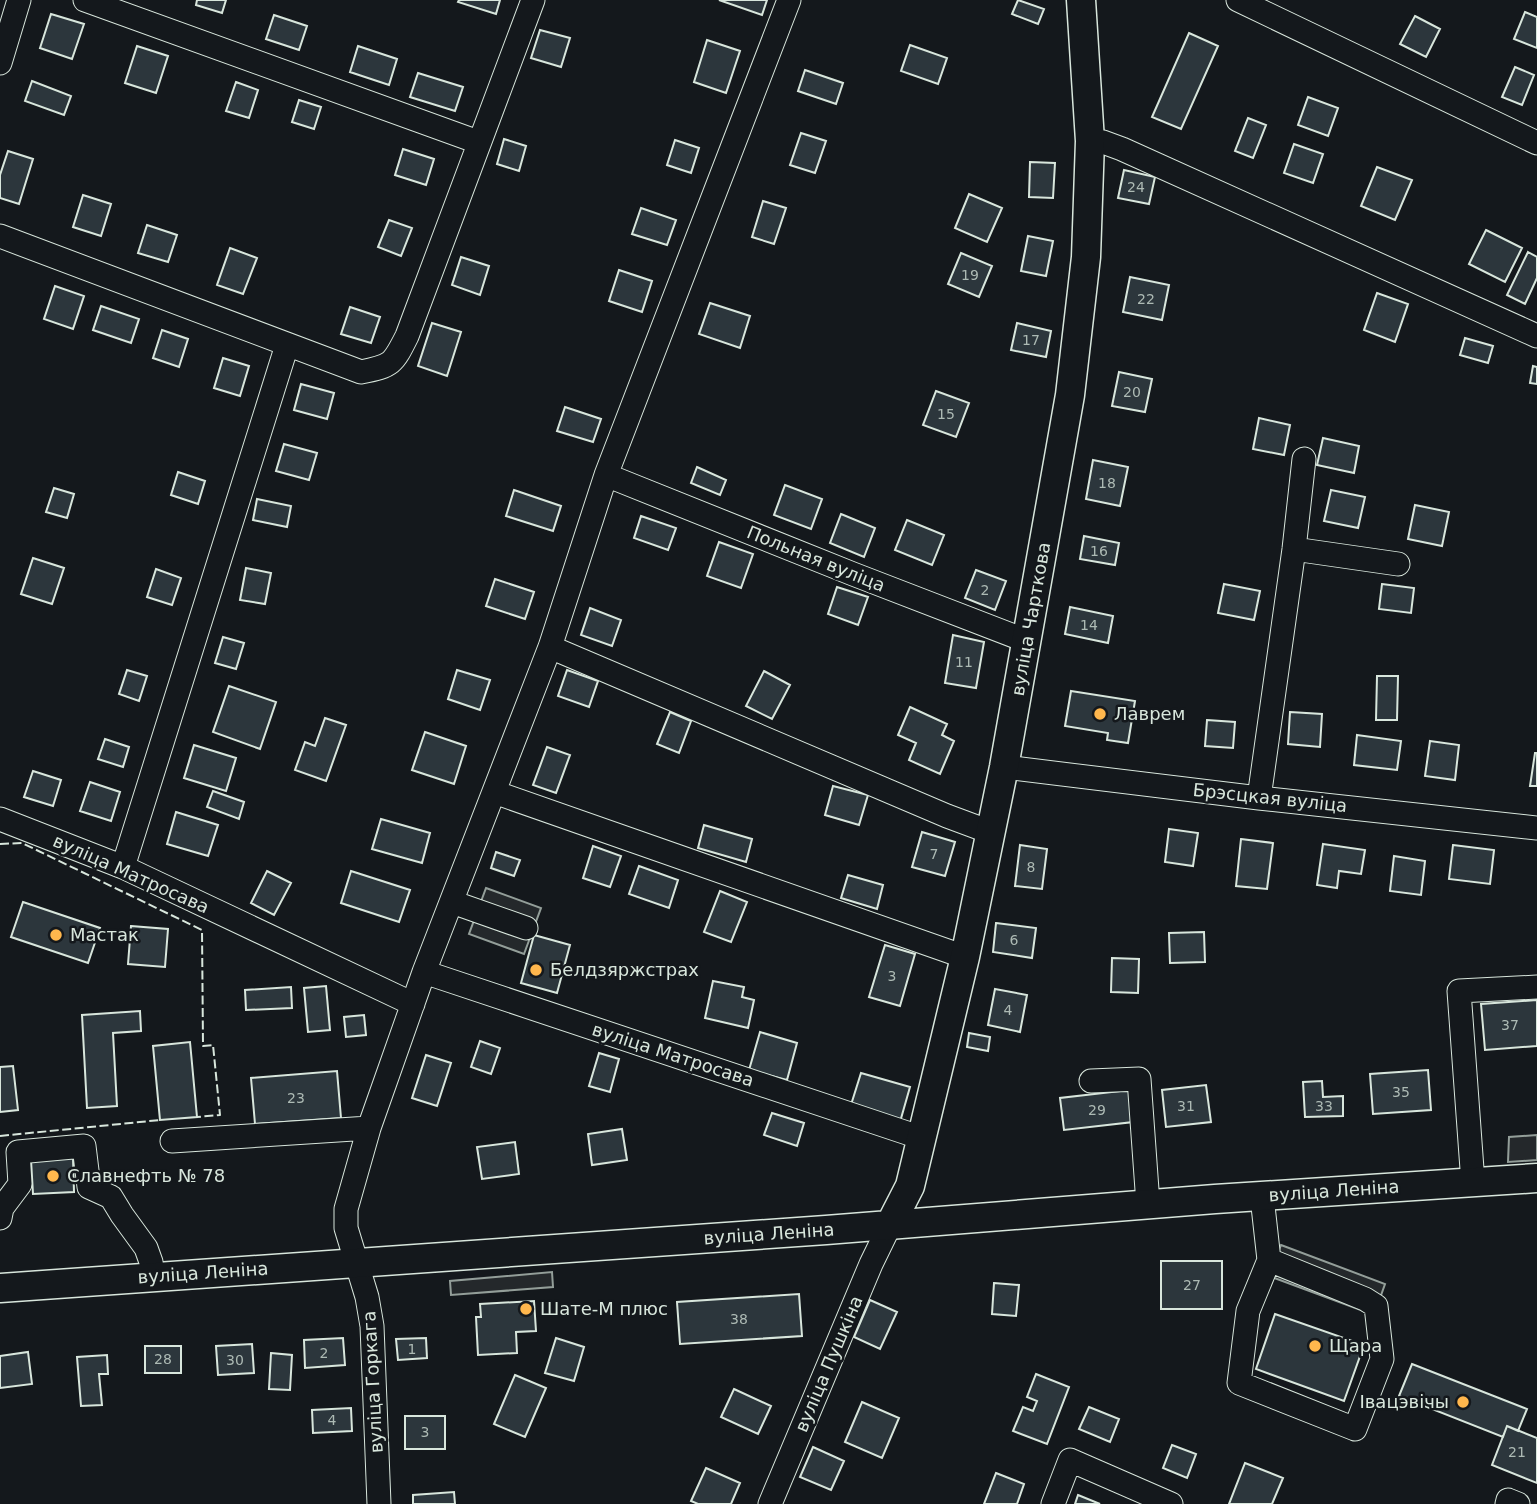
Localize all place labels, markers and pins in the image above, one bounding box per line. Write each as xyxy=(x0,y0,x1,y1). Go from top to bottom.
place label: Лаврем xyxy=(1114,703,1185,724)
marker: Лаврем xyxy=(1092,706,1108,722)
place label: Мастак xyxy=(70,924,139,945)
marker: Мастак xyxy=(48,927,64,943)
place label: Белдзяржстрах xyxy=(550,959,699,980)
marker: Белдзяржстрах xyxy=(528,962,544,978)
place label: Славнефть № 78 xyxy=(67,1165,225,1186)
marker: Славнефть № 78 xyxy=(45,1168,61,1184)
place label: Шате-М плюс xyxy=(540,1298,668,1319)
marker: Шате-М плюс xyxy=(518,1301,534,1317)
place label: Щара xyxy=(1329,1335,1382,1356)
marker: Щара xyxy=(1307,1338,1323,1354)
place label: Івацэвічы xyxy=(1359,1391,1449,1412)
marker: Івацэвічы xyxy=(1455,1394,1471,1410)

